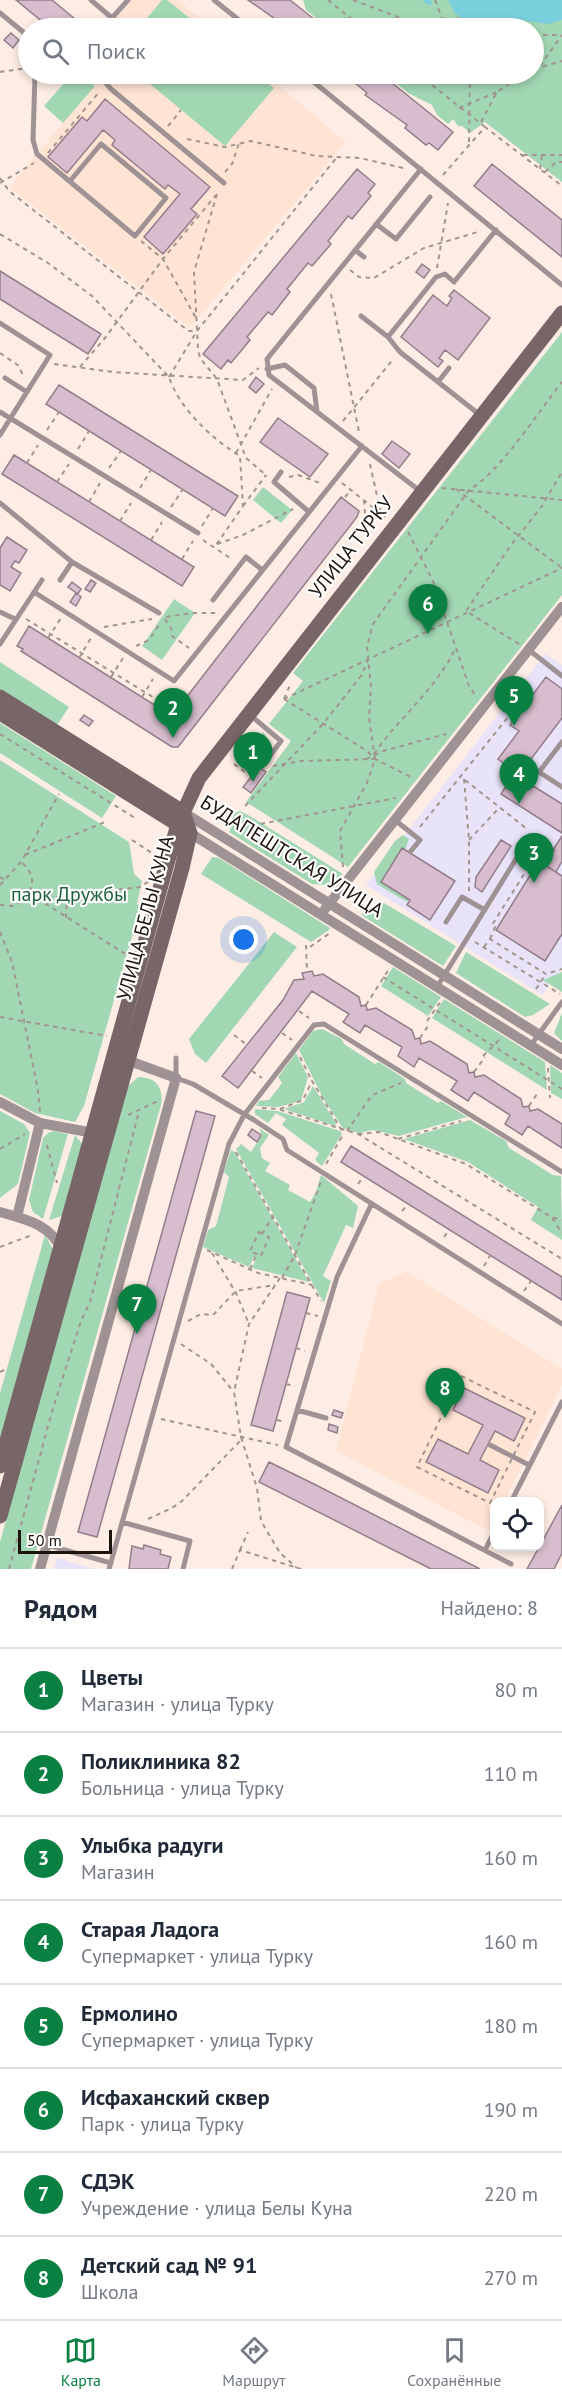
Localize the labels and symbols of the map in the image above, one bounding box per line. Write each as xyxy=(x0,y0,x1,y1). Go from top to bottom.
street label: УЛИЦА ТУРКУ xyxy=(303,490,400,603)
pin: 6 xyxy=(408,584,448,634)
pin: 5 xyxy=(494,676,534,726)
pin: 2 xyxy=(154,688,192,738)
pin: 1 xyxy=(234,732,272,782)
pin: 4 xyxy=(500,754,538,804)
street label: БУДАПЕШТСКАЯ УЛИЦА xyxy=(196,789,389,923)
street label: УЛИЦА БЕЛЫ КУНА xyxy=(110,832,180,1003)
pin: 3 xyxy=(514,834,554,883)
park label: парк Дружбы xyxy=(11,881,127,907)
your location xyxy=(229,925,258,954)
pin: 7 xyxy=(118,1284,156,1334)
pin: 8 xyxy=(426,1368,464,1418)
scale bar xyxy=(18,1527,112,1554)

